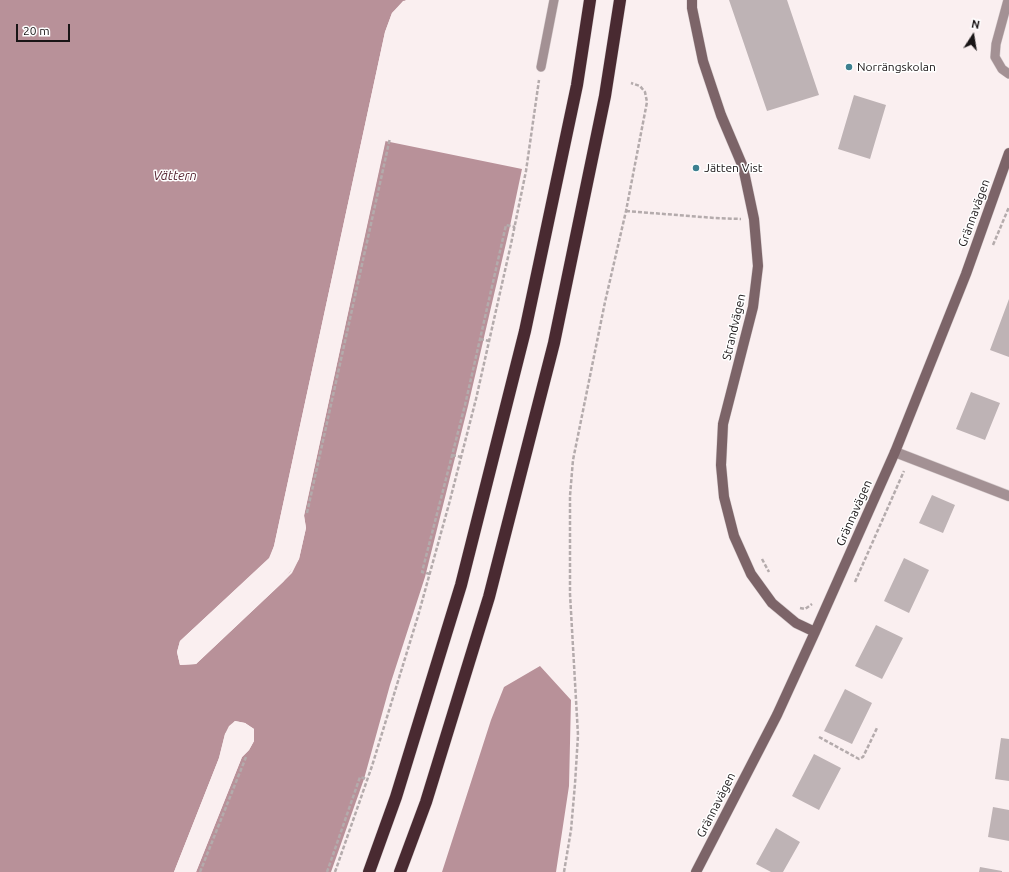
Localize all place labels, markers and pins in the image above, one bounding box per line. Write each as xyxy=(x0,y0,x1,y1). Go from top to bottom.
place label: Norrängskolan xyxy=(857,60,936,74)
marker: Norrängskolan xyxy=(844,62,854,72)
place label: Jätten Vist xyxy=(704,161,763,175)
marker: Jätten Vist xyxy=(691,163,701,173)

